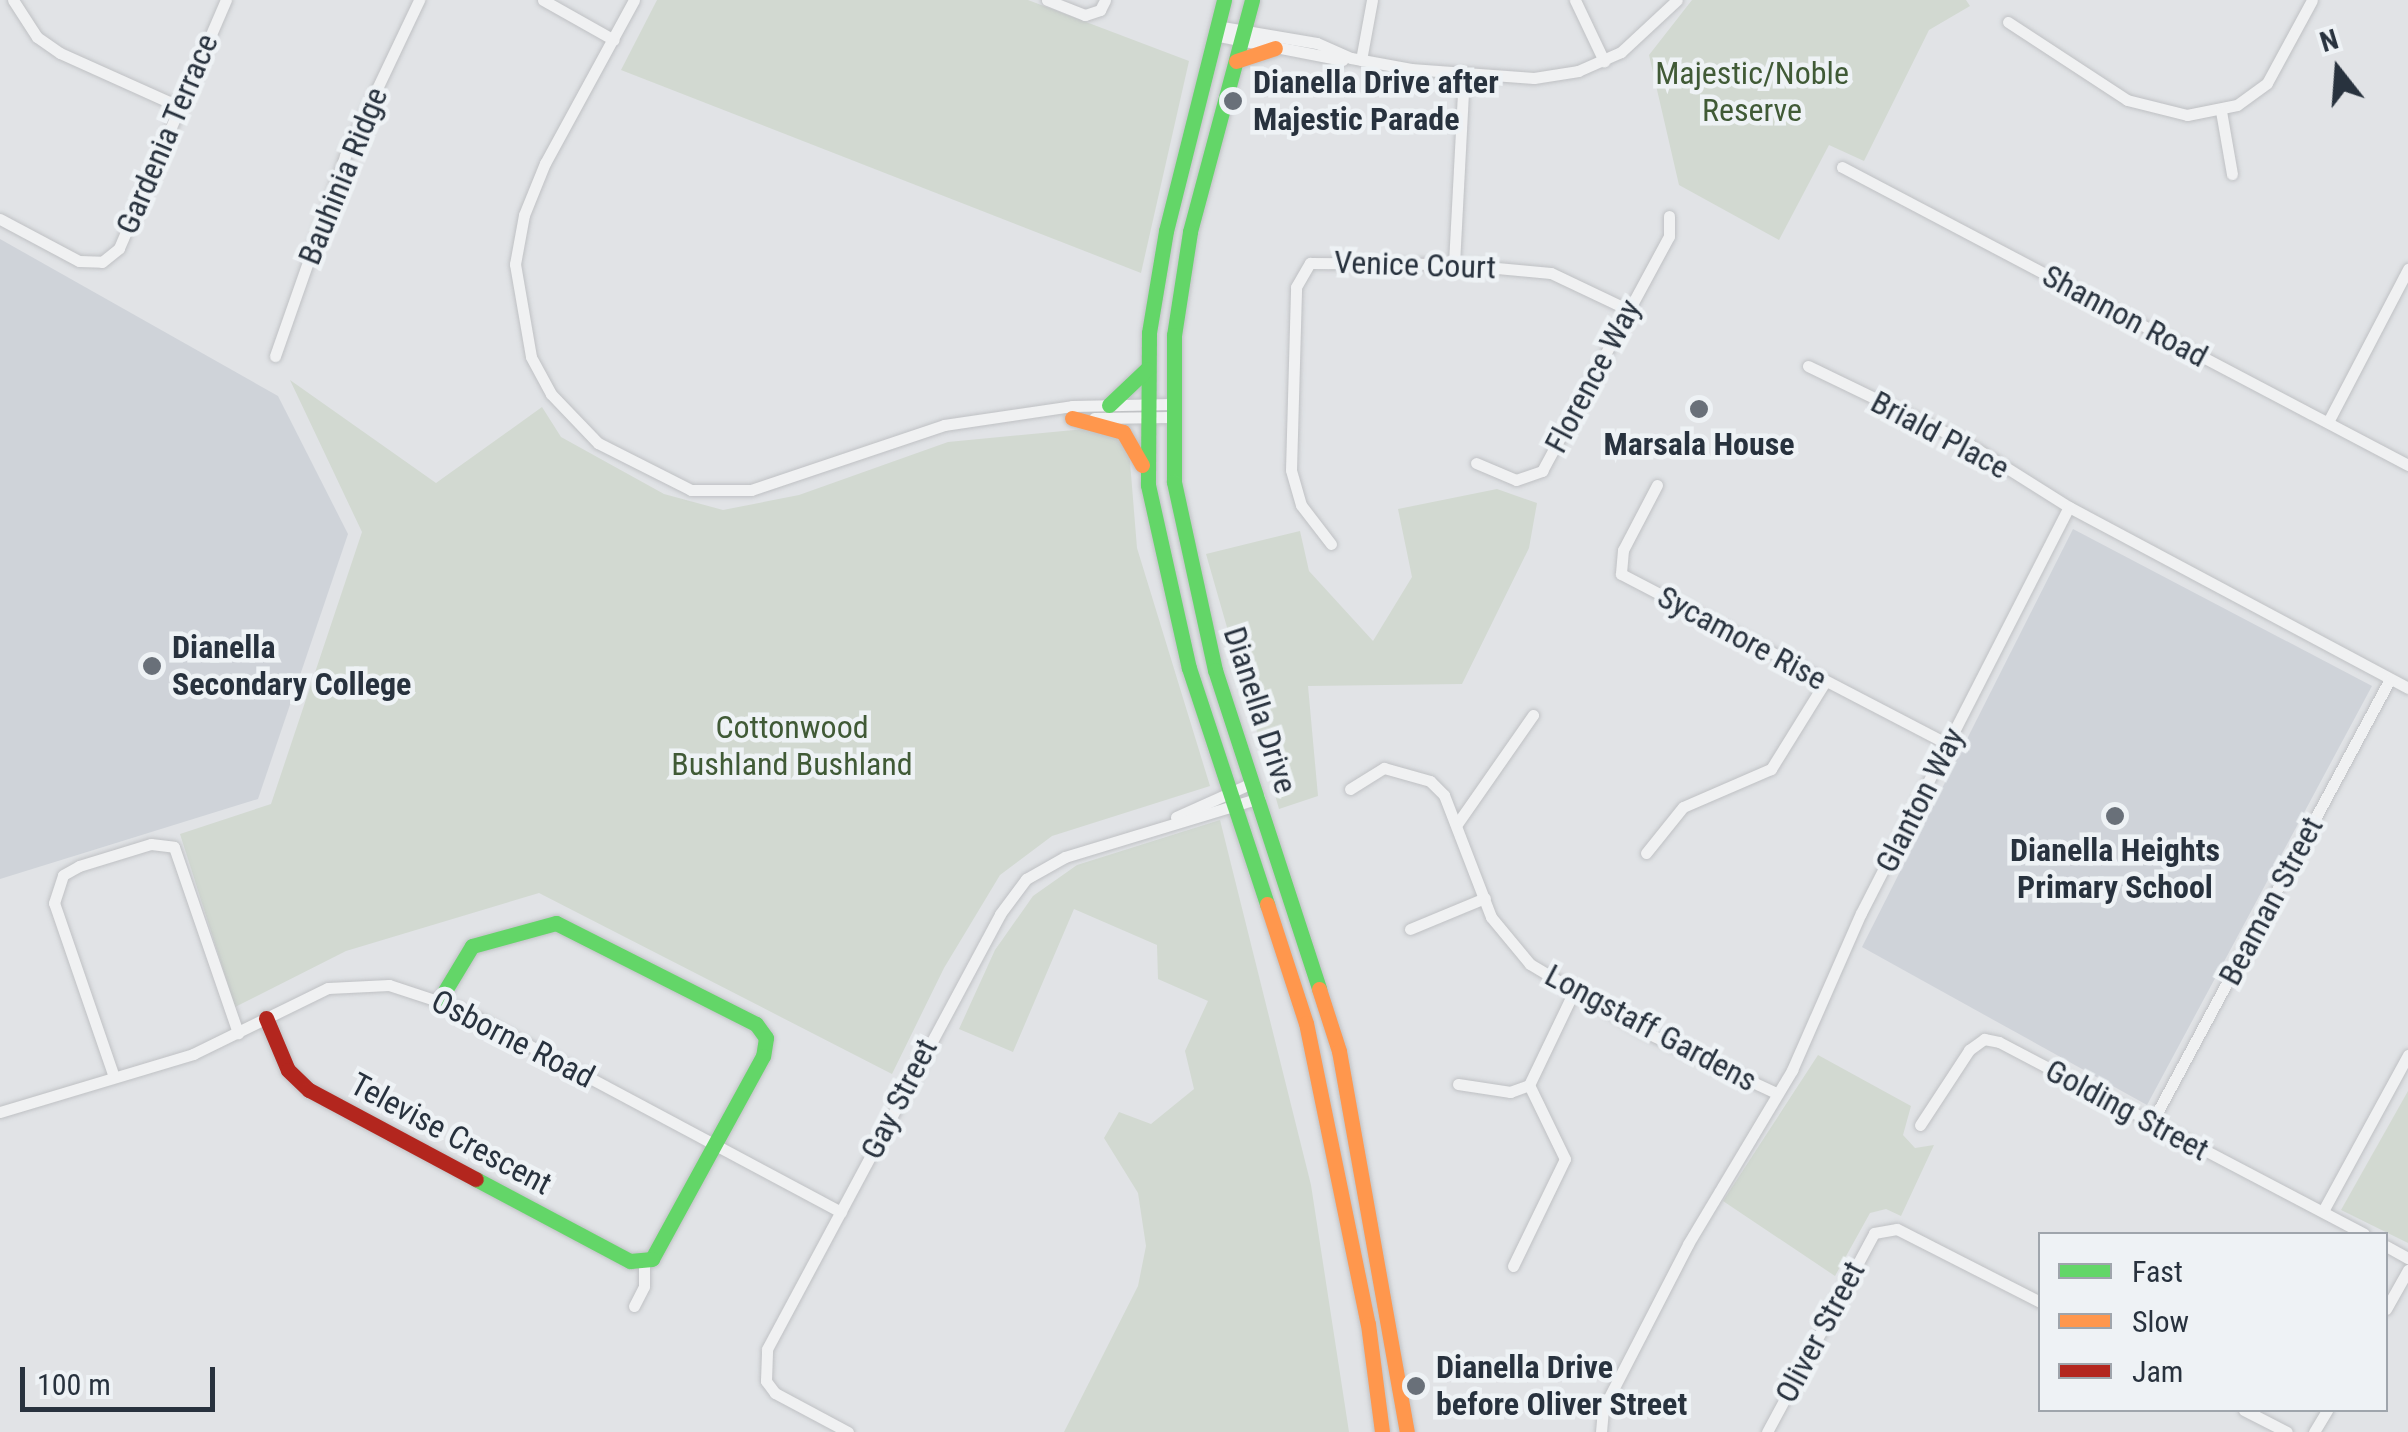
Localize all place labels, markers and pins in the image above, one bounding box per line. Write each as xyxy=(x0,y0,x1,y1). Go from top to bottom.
place label: Dianella Drive after Majestic Parade xyxy=(1253,64,1499,139)
marker: Dianella Drive after Majestic Parade xyxy=(1222,90,1244,112)
marker: Marsala House xyxy=(1688,398,1710,420)
place label: Marsala House xyxy=(1603,425,1795,463)
place label: Dianella Secondary College xyxy=(172,629,411,704)
marker: Dianella Secondary College xyxy=(141,655,163,677)
marker: Dianella Heights Primary School xyxy=(2104,805,2126,827)
place label: Dianella Heights Primary School xyxy=(2010,832,2220,907)
place label: Dianella Drive before Oliver Street xyxy=(1436,1349,1687,1424)
marker: Dianella Drive before Oliver Street xyxy=(1405,1375,1427,1397)

